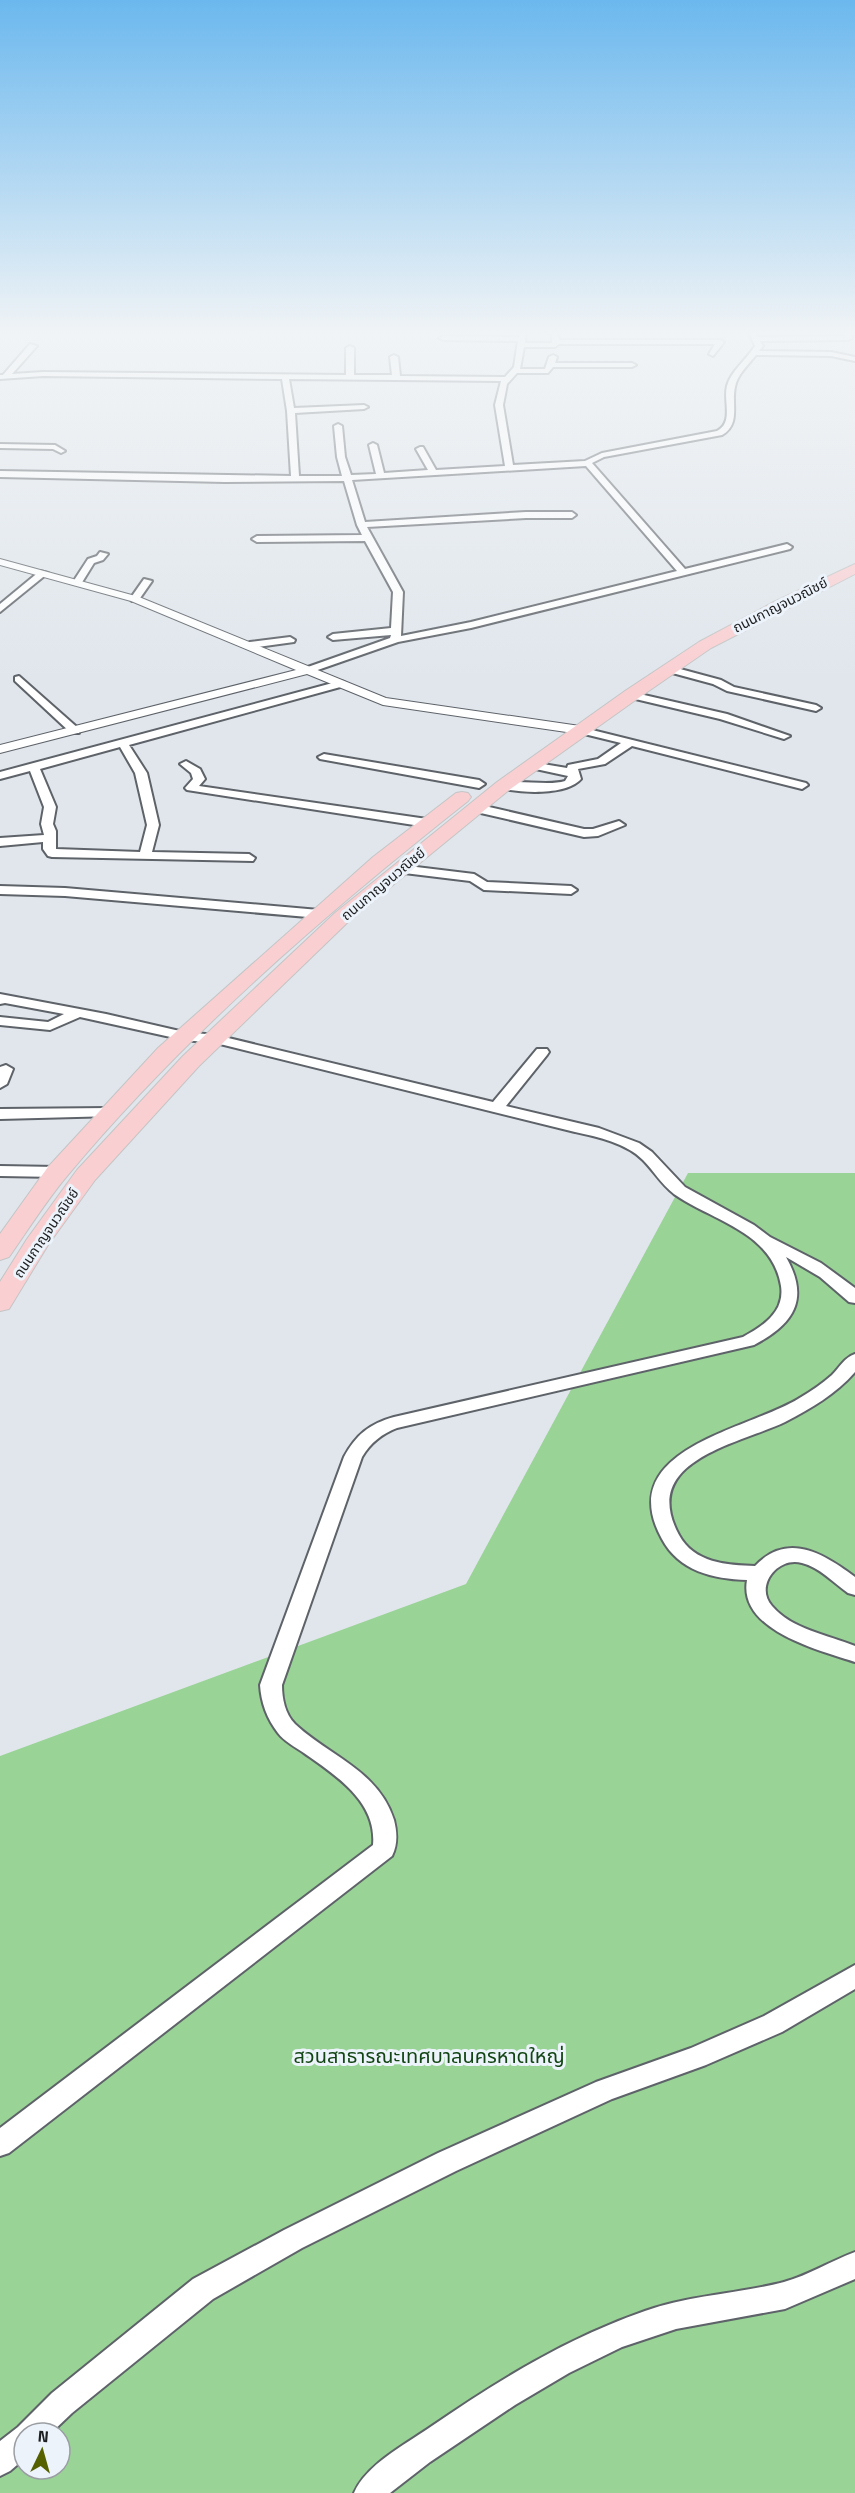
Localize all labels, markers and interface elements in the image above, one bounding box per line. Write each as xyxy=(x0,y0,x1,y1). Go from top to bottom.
street label: ถนนกาญจนวณิชย์ xyxy=(729,572,831,638)
street label: ถนนกาญจนวณิชย์ xyxy=(336,842,429,925)
street label: ถนนกาญจนวณิชย์ xyxy=(8,1184,83,1282)
park label: สวนสาธารณะเทศบาลนครหาดใหญ่ xyxy=(293,2040,565,2071)
north arrow xyxy=(12,2421,72,2481)
text: N xyxy=(37,2424,50,2448)

